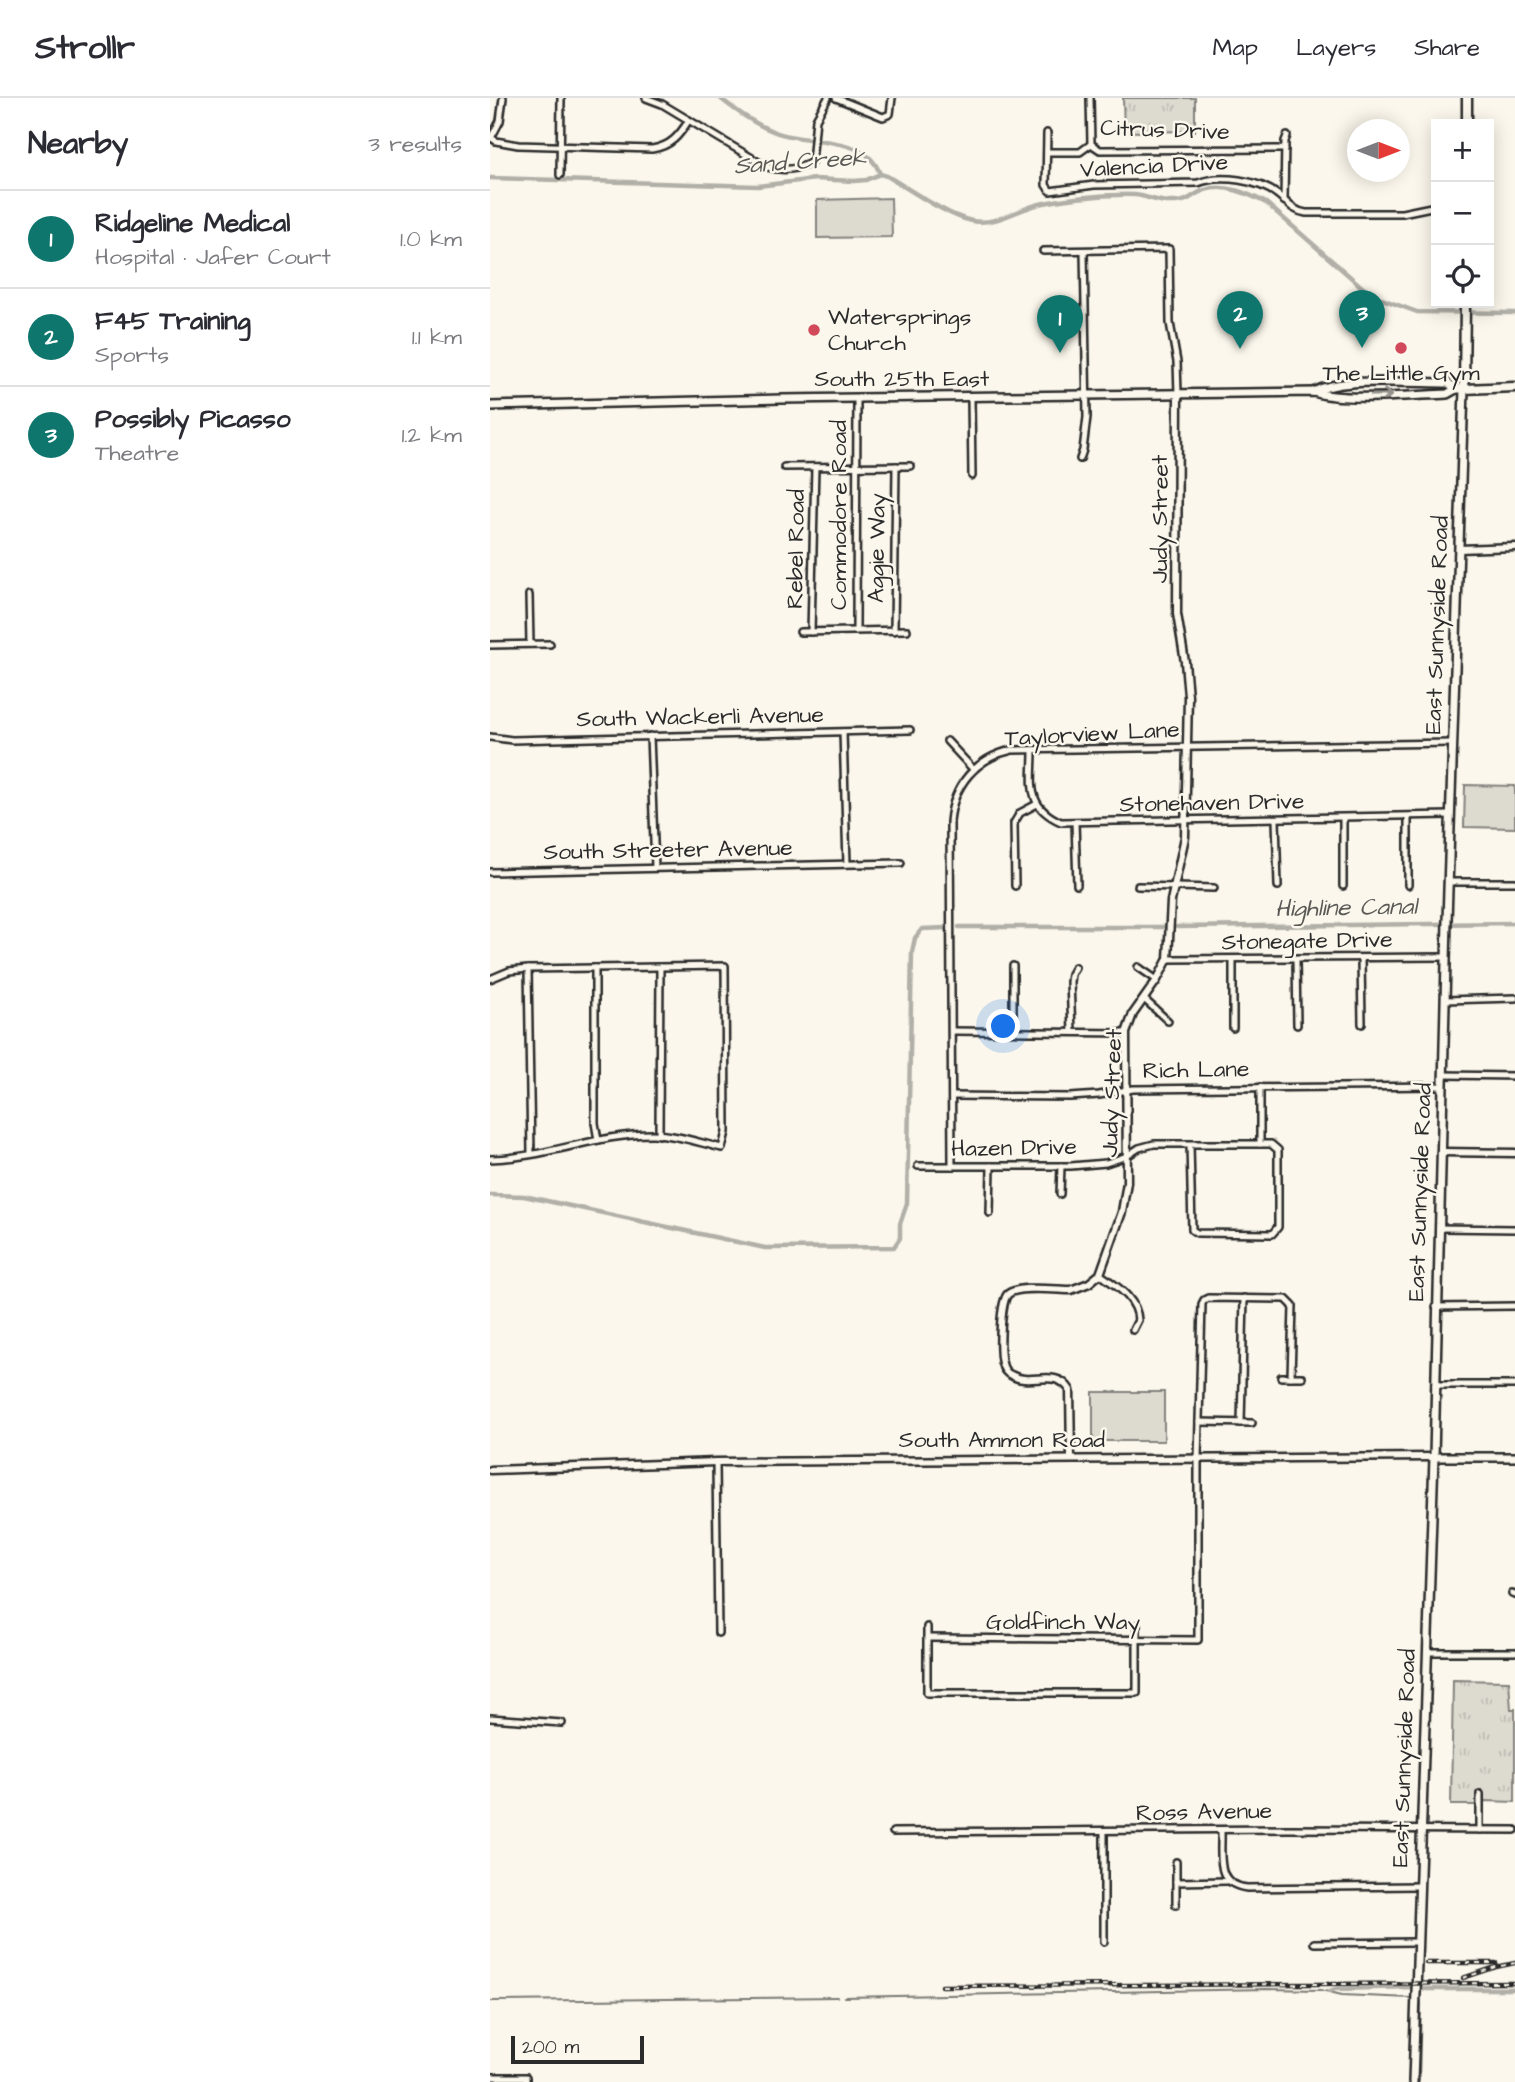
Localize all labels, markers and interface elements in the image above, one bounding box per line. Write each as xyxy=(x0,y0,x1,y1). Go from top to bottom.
text: Strollr xyxy=(35,25,135,71)
text: Map xyxy=(1213,31,1258,65)
text: Layers xyxy=(1296,31,1376,65)
text: Share xyxy=(1414,31,1480,65)
street label: Citrus Drive xyxy=(1100,112,1230,148)
north arrow xyxy=(1347,119,1410,182)
map controls xyxy=(1431,119,1494,308)
button: + xyxy=(1431,119,1494,182)
text: Nearby xyxy=(28,123,128,165)
text: 3 results xyxy=(368,128,462,160)
water label: Sand Creek xyxy=(733,140,869,184)
street label: Valencia Drive xyxy=(1079,146,1229,186)
button: − xyxy=(1431,182,1494,245)
text: Ridgeline Medical xyxy=(95,205,290,241)
text: 1 xyxy=(50,223,52,255)
text: 1.0 km xyxy=(400,223,462,255)
text: Hospital · Jafer Court xyxy=(95,241,331,273)
button: locate xyxy=(1431,245,1494,308)
pin: 3 xyxy=(1339,290,1385,348)
pin: 2 xyxy=(1217,291,1263,349)
pin: 1 xyxy=(1037,295,1083,353)
place label: Watersprings Church xyxy=(828,301,971,359)
text: F45 Training xyxy=(95,303,251,339)
text: 2 xyxy=(44,321,58,353)
text: 1.1 km xyxy=(412,321,462,353)
marker: Watersprings Church xyxy=(806,322,822,338)
text: Sports xyxy=(95,339,169,371)
marker: The Little Gym xyxy=(1393,340,1409,356)
place label: The Little Gym xyxy=(1322,357,1480,390)
street label: South 25th East xyxy=(815,363,990,395)
one-way arrow xyxy=(1370,388,1393,402)
text: Possibly Picasso xyxy=(95,401,291,437)
text: 3 xyxy=(45,419,57,451)
text: 1.2 km xyxy=(401,419,462,451)
street label: Commodore Road xyxy=(823,420,855,610)
text: Theatre xyxy=(95,437,179,469)
street label: Judy Street xyxy=(1144,454,1177,583)
street label: Rebel Road xyxy=(779,489,813,609)
street label: Aggie Way xyxy=(860,493,895,603)
street label: East Sunnyside Road xyxy=(1417,515,1458,735)
street label: South Wackerli Avenue xyxy=(576,699,824,735)
street label: Taylorview Lane xyxy=(1004,713,1180,756)
street label: Stonehaven Drive xyxy=(1119,785,1305,821)
street label: South Streeter Avenue xyxy=(543,832,793,868)
water label: Highline Canal xyxy=(1275,890,1420,927)
street label: Stonegate Drive xyxy=(1221,924,1393,959)
your location xyxy=(986,1009,1020,1043)
street label: Judy Street xyxy=(1094,1028,1131,1158)
street label: Rich Lane xyxy=(1142,1053,1250,1087)
street label: East Sunnyside Road xyxy=(1400,1082,1441,1302)
street label: Hazen Drive xyxy=(951,1131,1077,1165)
street label: South Ammon Road xyxy=(899,1424,1105,1456)
street label: Goldfinch Way xyxy=(986,1606,1140,1639)
street label: East Sunnyside Road xyxy=(1384,1648,1425,1868)
street label: Ross Avenue xyxy=(1136,1795,1272,1829)
scale bar xyxy=(511,2033,644,2065)
text: 200 m xyxy=(522,2034,579,2061)

